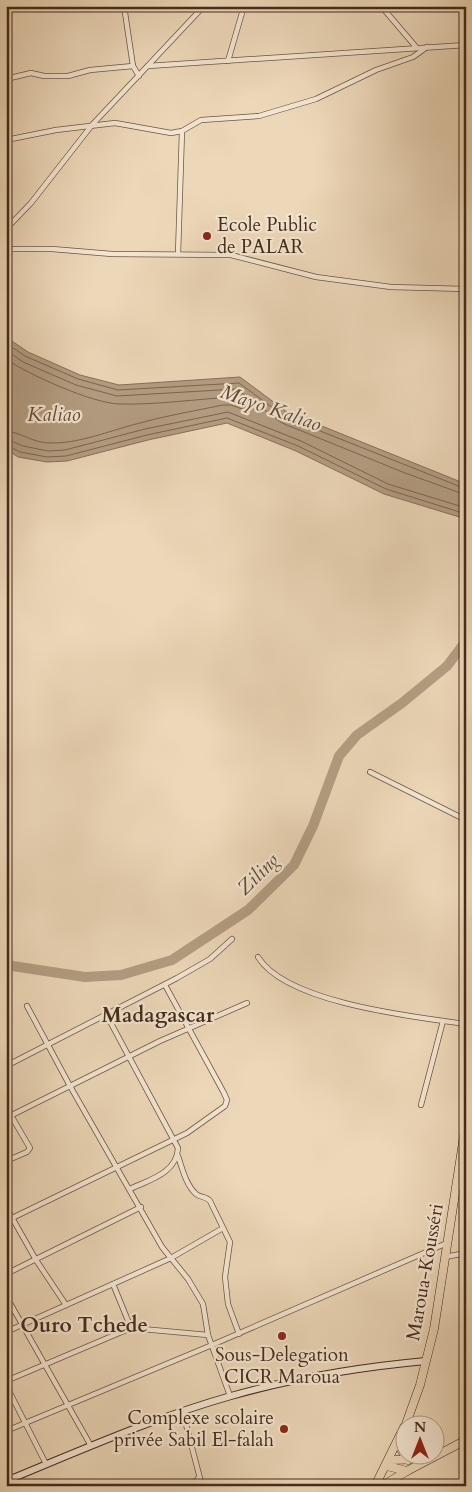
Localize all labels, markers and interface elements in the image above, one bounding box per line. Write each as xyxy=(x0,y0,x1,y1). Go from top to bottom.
place label: Ecole Public de PALAR xyxy=(217,212,317,260)
marker: Ecole Public de PALAR xyxy=(201,230,213,242)
water label: Mayo Kaliao xyxy=(217,378,325,438)
water label: Kaliao xyxy=(27,401,81,428)
water label: Ziling xyxy=(231,847,285,901)
district label: Madagascar xyxy=(102,1001,215,1030)
street label: Maroua-Kousséri xyxy=(400,1201,450,1343)
district label: Ouro Tchede xyxy=(20,1311,148,1340)
marker: Sous-Delegation CICR Maroua xyxy=(276,1330,288,1342)
place label: Sous-Delegation CICR Maroua xyxy=(215,1342,349,1390)
place label: Complexe scolaire privée Sabil El-falah xyxy=(114,1405,275,1453)
north arrow xyxy=(394,1414,444,1464)
text: N xyxy=(414,1418,426,1437)
marker: Complexe scolaire privée Sabil El-falah xyxy=(278,1423,290,1435)

